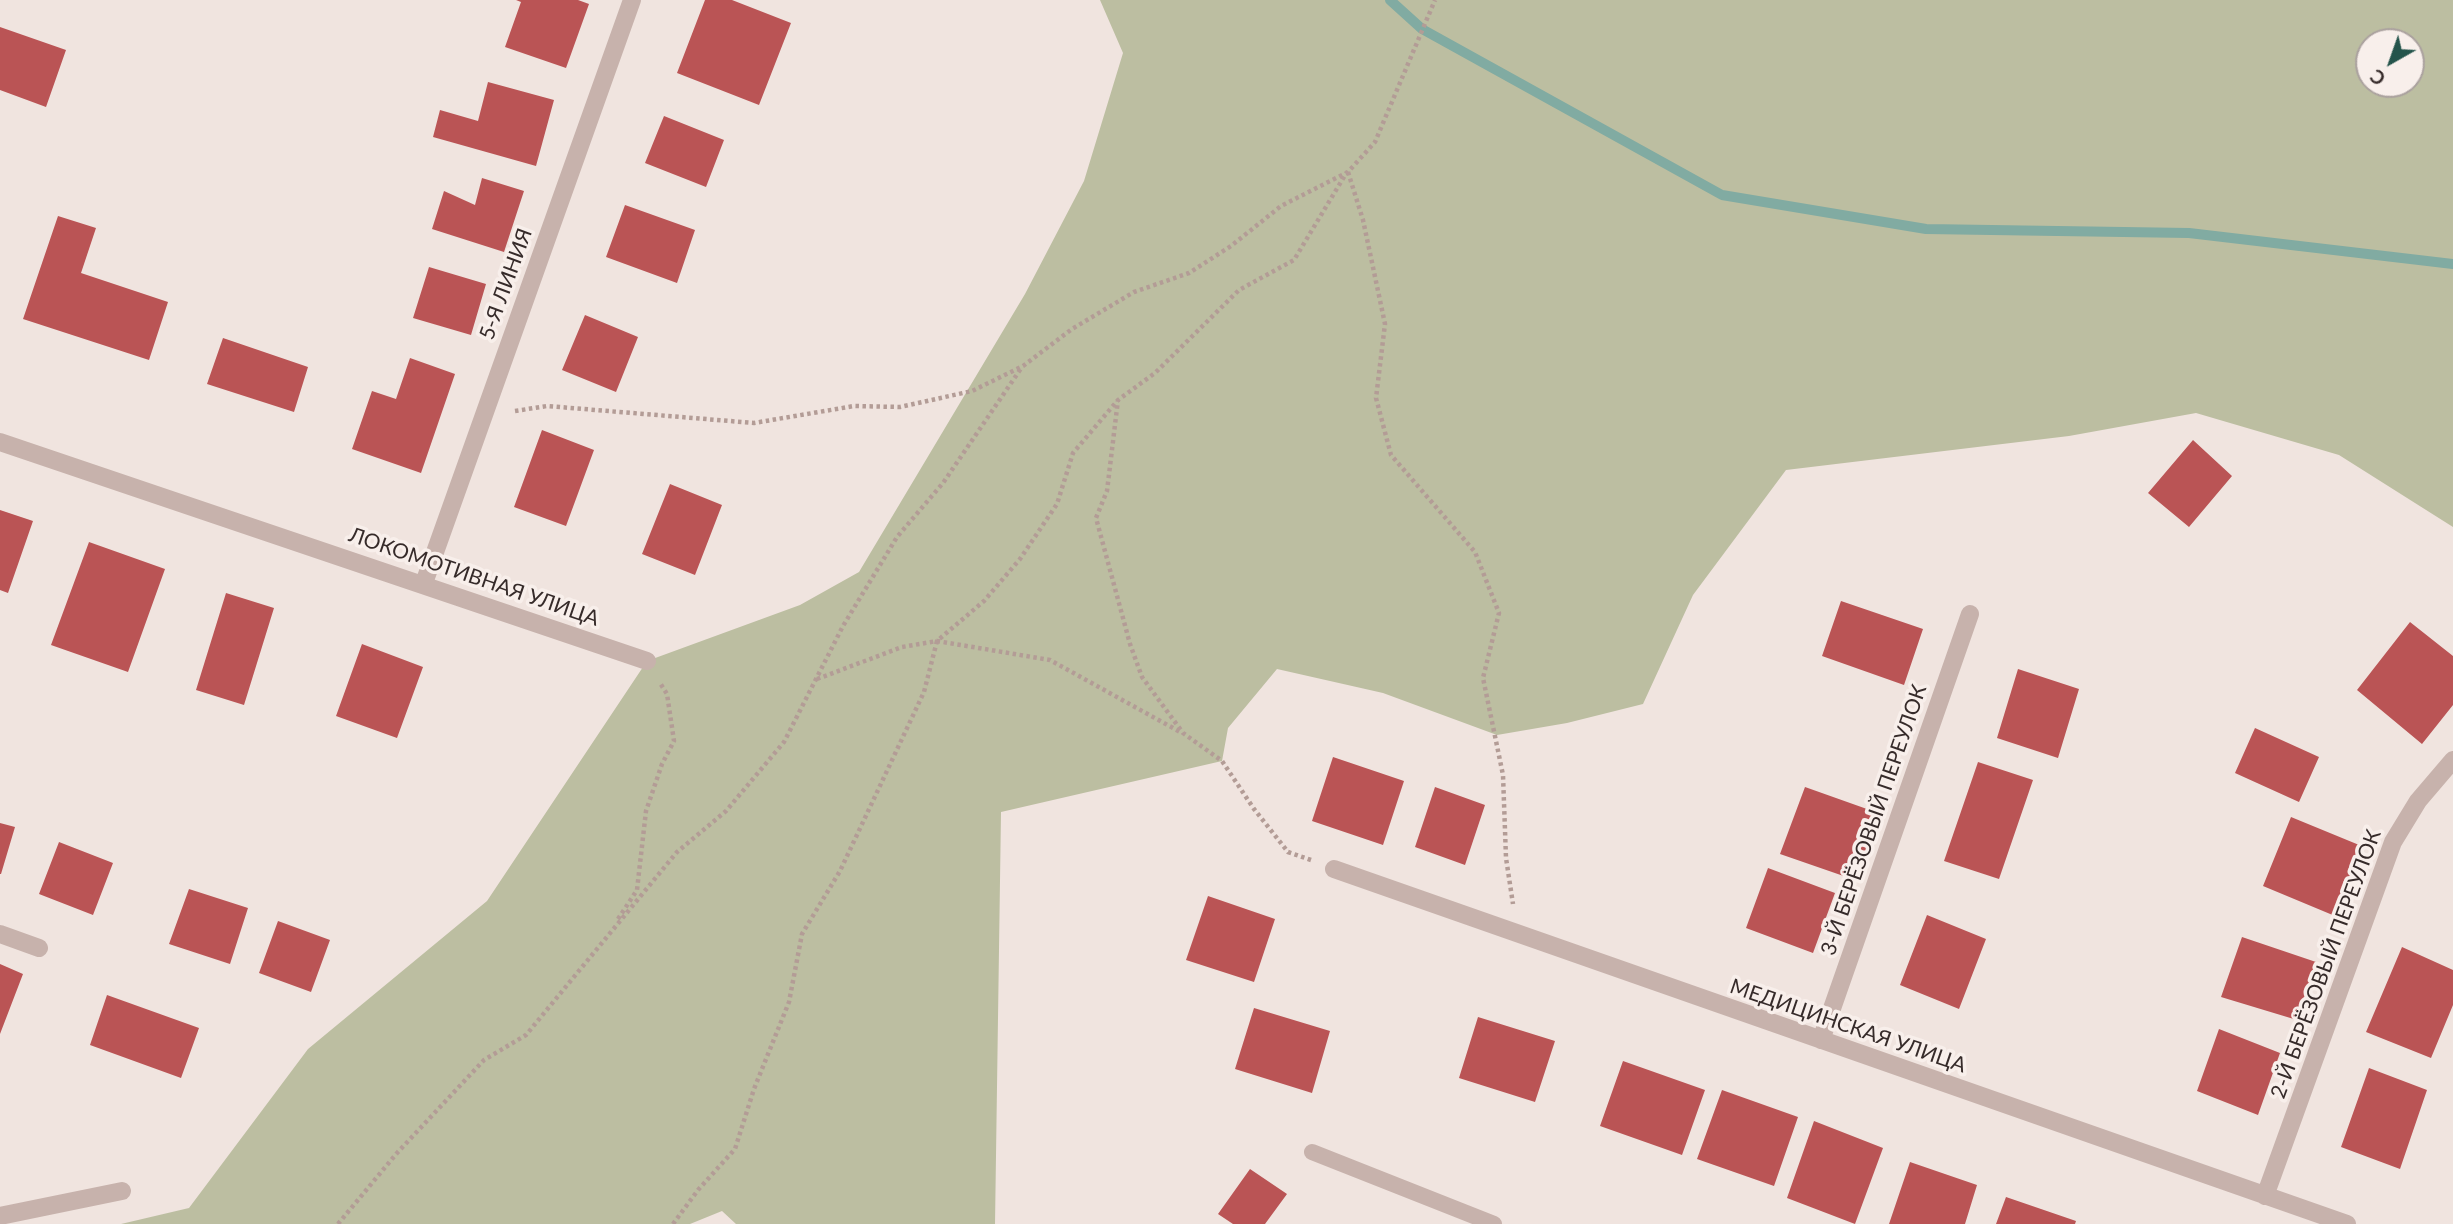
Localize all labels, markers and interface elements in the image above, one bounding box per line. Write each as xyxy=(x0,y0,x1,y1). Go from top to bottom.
north arrow xyxy=(2355,28,2425,98)
text: С xyxy=(2365,65,2390,91)
street label: 5-Я ЛИНИЯ xyxy=(474,225,538,343)
street label: ЛОКОМОТИВНАЯ УЛИЦА xyxy=(345,522,603,632)
street label: 3-Й БЕРЁЗОВЫЙ ПЕРЕУЛОК xyxy=(1816,681,1932,959)
street label: 2-Й БЕРЁЗОВЫЙ ПЕРЕУЛОК xyxy=(2266,826,2386,1102)
street label: МЕДИЦИНСКАЯ УЛИЦА xyxy=(1727,974,1969,1078)

